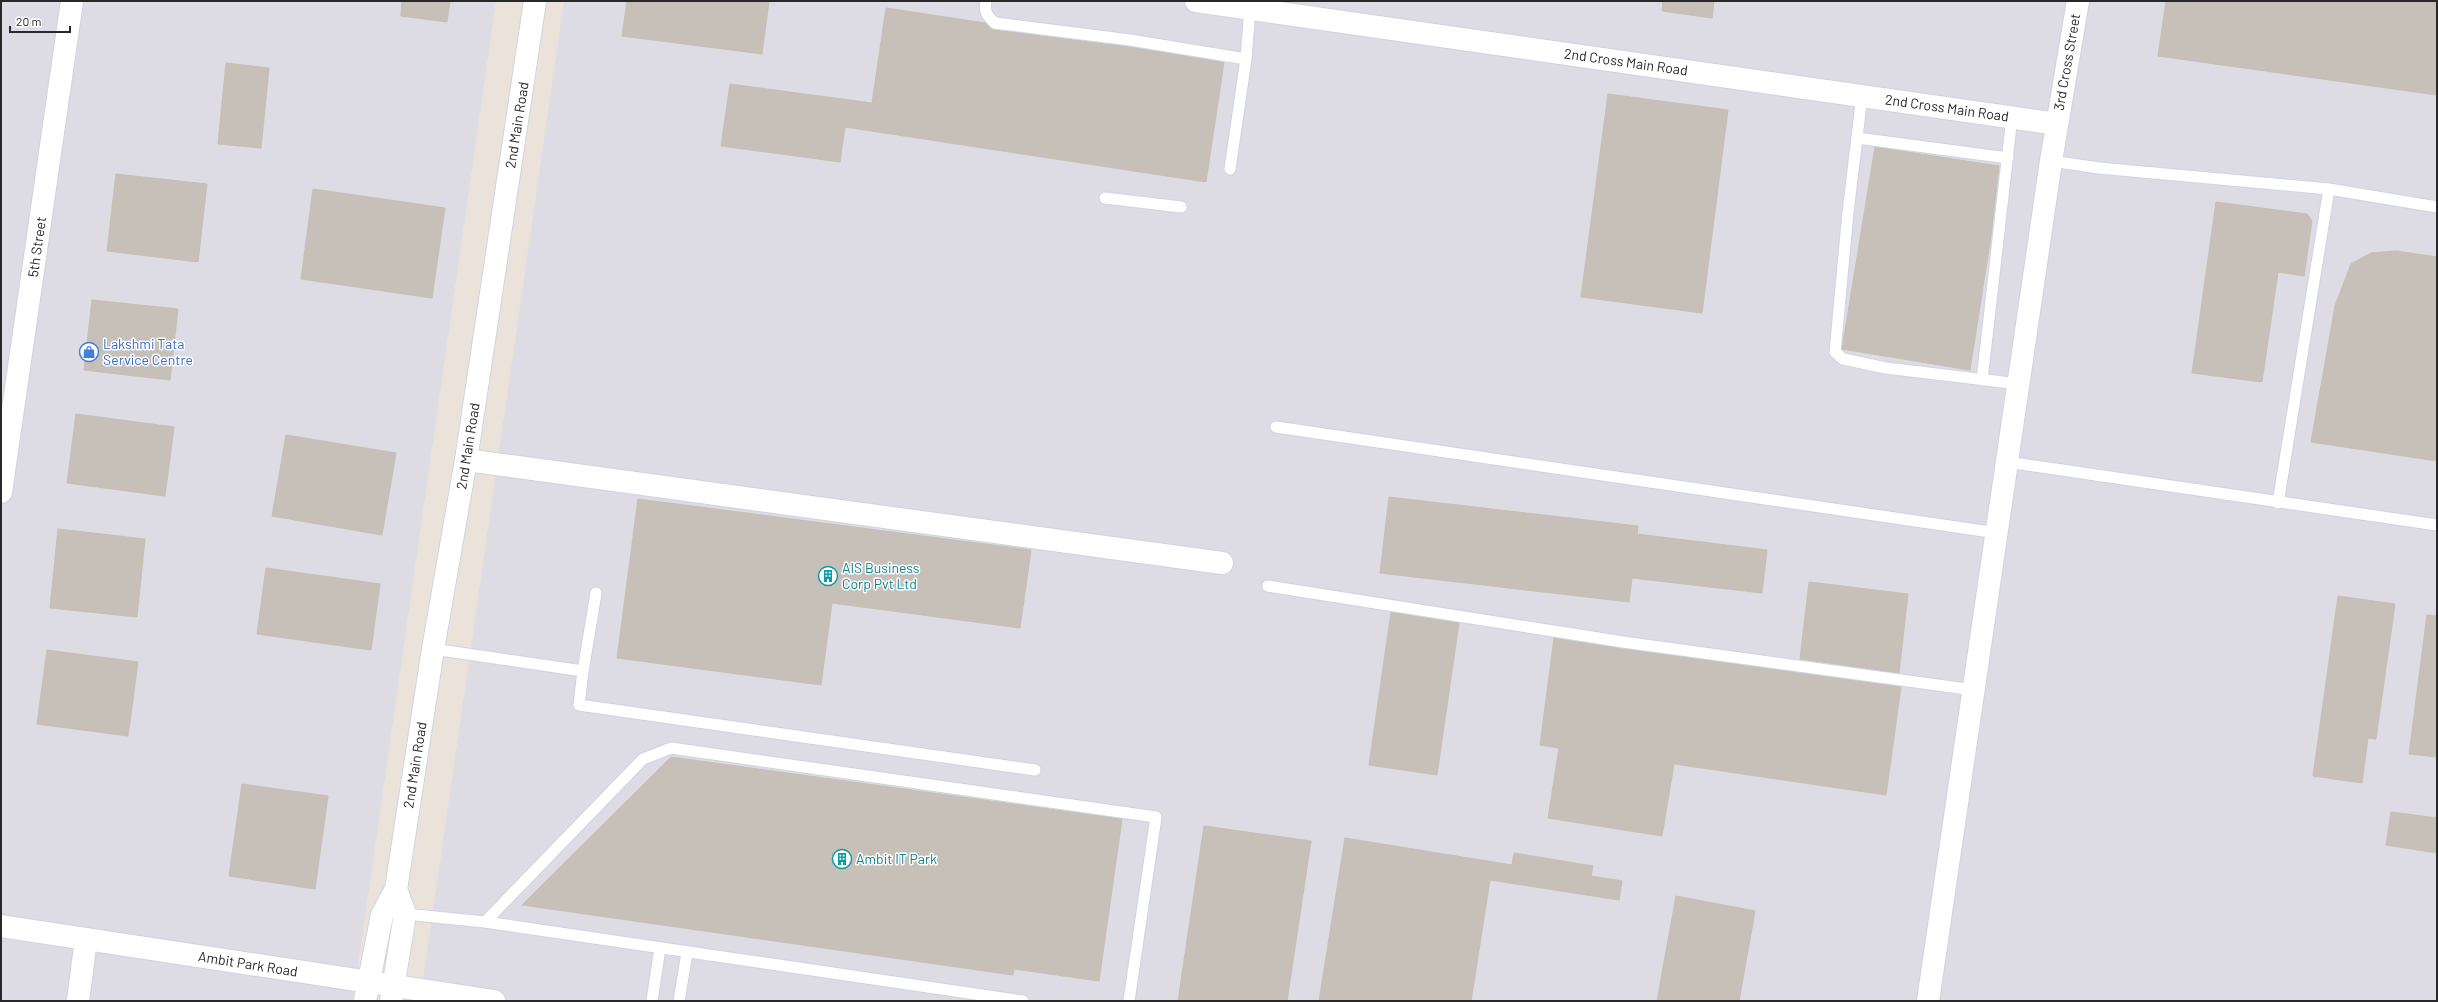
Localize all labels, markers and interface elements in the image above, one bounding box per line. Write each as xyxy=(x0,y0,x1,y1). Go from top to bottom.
scale bar xyxy=(10,8,70,34)
street label: 3rd Cross Street xyxy=(2050,12,2083,112)
text: 20 m xyxy=(16,14,42,28)
street label: 2nd Cross Main Road xyxy=(1563,44,1689,79)
street label: 2nd Main Road xyxy=(501,80,532,169)
street label: 2nd Cross Main Road xyxy=(1884,90,2010,125)
street label: 5th Street xyxy=(24,216,49,278)
place label: Lakshmi Tata Service Centre xyxy=(103,335,193,368)
shop icon: Lakshmi Tata Service Centre xyxy=(78,341,100,363)
street label: 2nd Main Road xyxy=(452,401,483,490)
place label: AIS Business Corp Pvt Ltd xyxy=(842,559,920,592)
building icon: AIS Business Corp Pvt Ltd xyxy=(817,565,839,587)
street label: 2nd Main Road xyxy=(399,720,430,809)
building icon: Ambit IT Park xyxy=(831,848,853,870)
place label: Ambit IT Park xyxy=(856,850,937,867)
street label: Ambit Park Road xyxy=(197,947,299,980)

